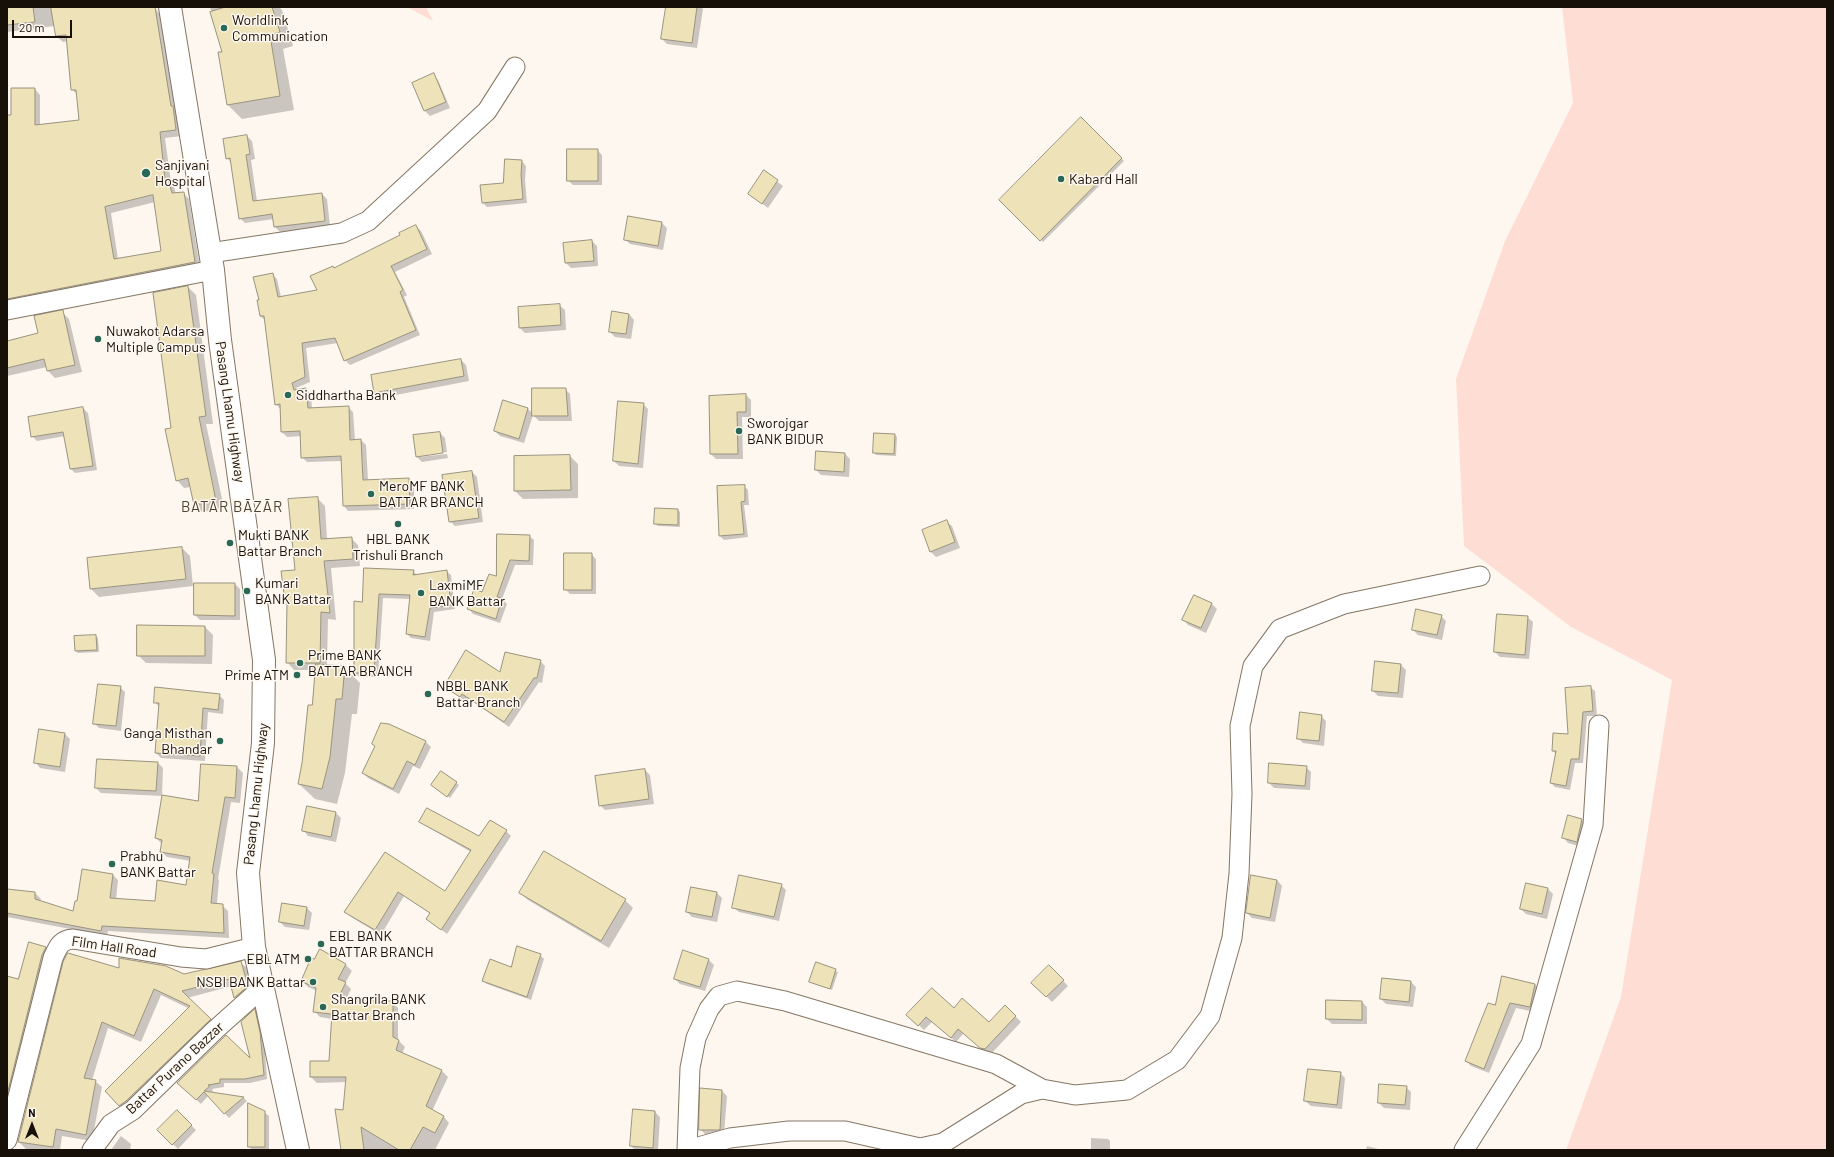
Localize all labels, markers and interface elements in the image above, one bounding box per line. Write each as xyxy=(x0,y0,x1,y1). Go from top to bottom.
scale bar xyxy=(14,12,74,38)
place label: Worldlink Communication xyxy=(232,12,328,44)
text: 20 m xyxy=(19,20,45,34)
marker: Worldlink Communication xyxy=(219,23,229,33)
place label: Sanjivani Hospital xyxy=(155,157,210,190)
marker: Sanjivani Hospital xyxy=(140,167,152,179)
place label: Kabard Hall xyxy=(1069,171,1138,187)
marker: Kabard Hall xyxy=(1056,174,1066,184)
place label: Nuwakot Adarsa Multiple Campus xyxy=(106,323,206,356)
marker: Nuwakot Adarsa Multiple Campus xyxy=(93,334,103,344)
street label: Pasang Lhamu Highway xyxy=(212,340,248,484)
place label: Siddhartha Bank xyxy=(296,387,396,403)
marker: Siddhartha Bank xyxy=(283,390,293,400)
place label: Sworojgar BANK BIDUR xyxy=(747,415,823,448)
marker: Sworojgar BANK BIDUR xyxy=(734,426,744,436)
place label: MeroMF BANK BATTAR BRANCH xyxy=(379,478,484,510)
marker: MeroMF BANK BATTAR BRANCH xyxy=(366,489,376,499)
district label: BATĀR BĀZĀR xyxy=(181,498,283,516)
marker: HBL BANK Trishuli Branch xyxy=(393,519,403,529)
place label: Mukti BANK Battar Branch xyxy=(238,527,322,560)
place label: HBL BANK Trishuli Branch xyxy=(353,531,443,564)
marker: Mukti BANK Battar Branch xyxy=(225,538,235,548)
place label: Kumari BANK Battar xyxy=(255,575,331,608)
place label: LaxmiMF BANK Battar xyxy=(429,577,505,610)
marker: Kumari BANK Battar xyxy=(242,586,252,596)
marker: LaxmiMF BANK Battar xyxy=(416,588,426,598)
place label: Prime BANK BATTAR BRANCH xyxy=(308,647,413,680)
marker: Prime BANK BATTAR BRANCH xyxy=(295,658,305,668)
place label: Prime ATM xyxy=(225,667,289,683)
marker: Prime ATM xyxy=(292,670,302,680)
place label: NBBL BANK Battar Branch xyxy=(436,678,520,710)
marker: NBBL BANK Battar Branch xyxy=(423,689,433,699)
street label: Pasang Lhamu Highway xyxy=(240,722,272,866)
place label: Ganga Misthan Bhandar xyxy=(124,725,212,758)
marker: Ganga Misthan Bhandar xyxy=(215,736,225,746)
place label: Prabhu BANK Battar xyxy=(120,848,196,880)
marker: Prabhu BANK Battar xyxy=(107,859,117,869)
place label: EBL BANK BATTAR BRANCH xyxy=(329,928,434,960)
street label: Film Hall Road xyxy=(70,933,158,961)
marker: EBL BANK BATTAR BRANCH xyxy=(316,939,326,949)
place label: EBL ATM xyxy=(246,951,300,967)
marker: EBL ATM xyxy=(303,954,313,964)
place label: NSBI BANK Battar xyxy=(196,974,305,990)
marker: NSBI BANK Battar xyxy=(308,977,318,987)
place label: Shangrila BANK Battar Branch xyxy=(331,991,426,1024)
marker: Shangrila BANK Battar Branch xyxy=(318,1002,328,1012)
street label: Battar Purano Bazzar xyxy=(123,1018,227,1118)
north arrow xyxy=(12,1105,52,1145)
text: N xyxy=(28,1106,36,1119)

